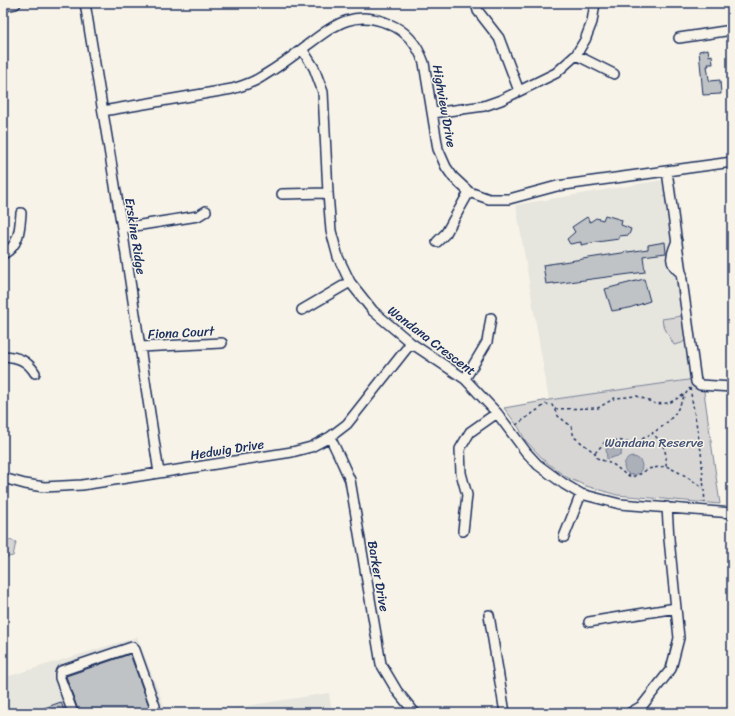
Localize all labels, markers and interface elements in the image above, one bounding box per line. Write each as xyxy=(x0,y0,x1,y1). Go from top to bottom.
street label: Highview Drive xyxy=(426,63,463,150)
street label: Erskine Ridge xyxy=(118,196,153,277)
street label: Wandana Crescent xyxy=(383,299,481,382)
street label: Fiona Court xyxy=(147,319,216,346)
park label: Wandana Reserve xyxy=(605,431,703,454)
street label: Hedwig Drive xyxy=(188,432,266,467)
street label: Barker Drive xyxy=(361,539,396,614)

